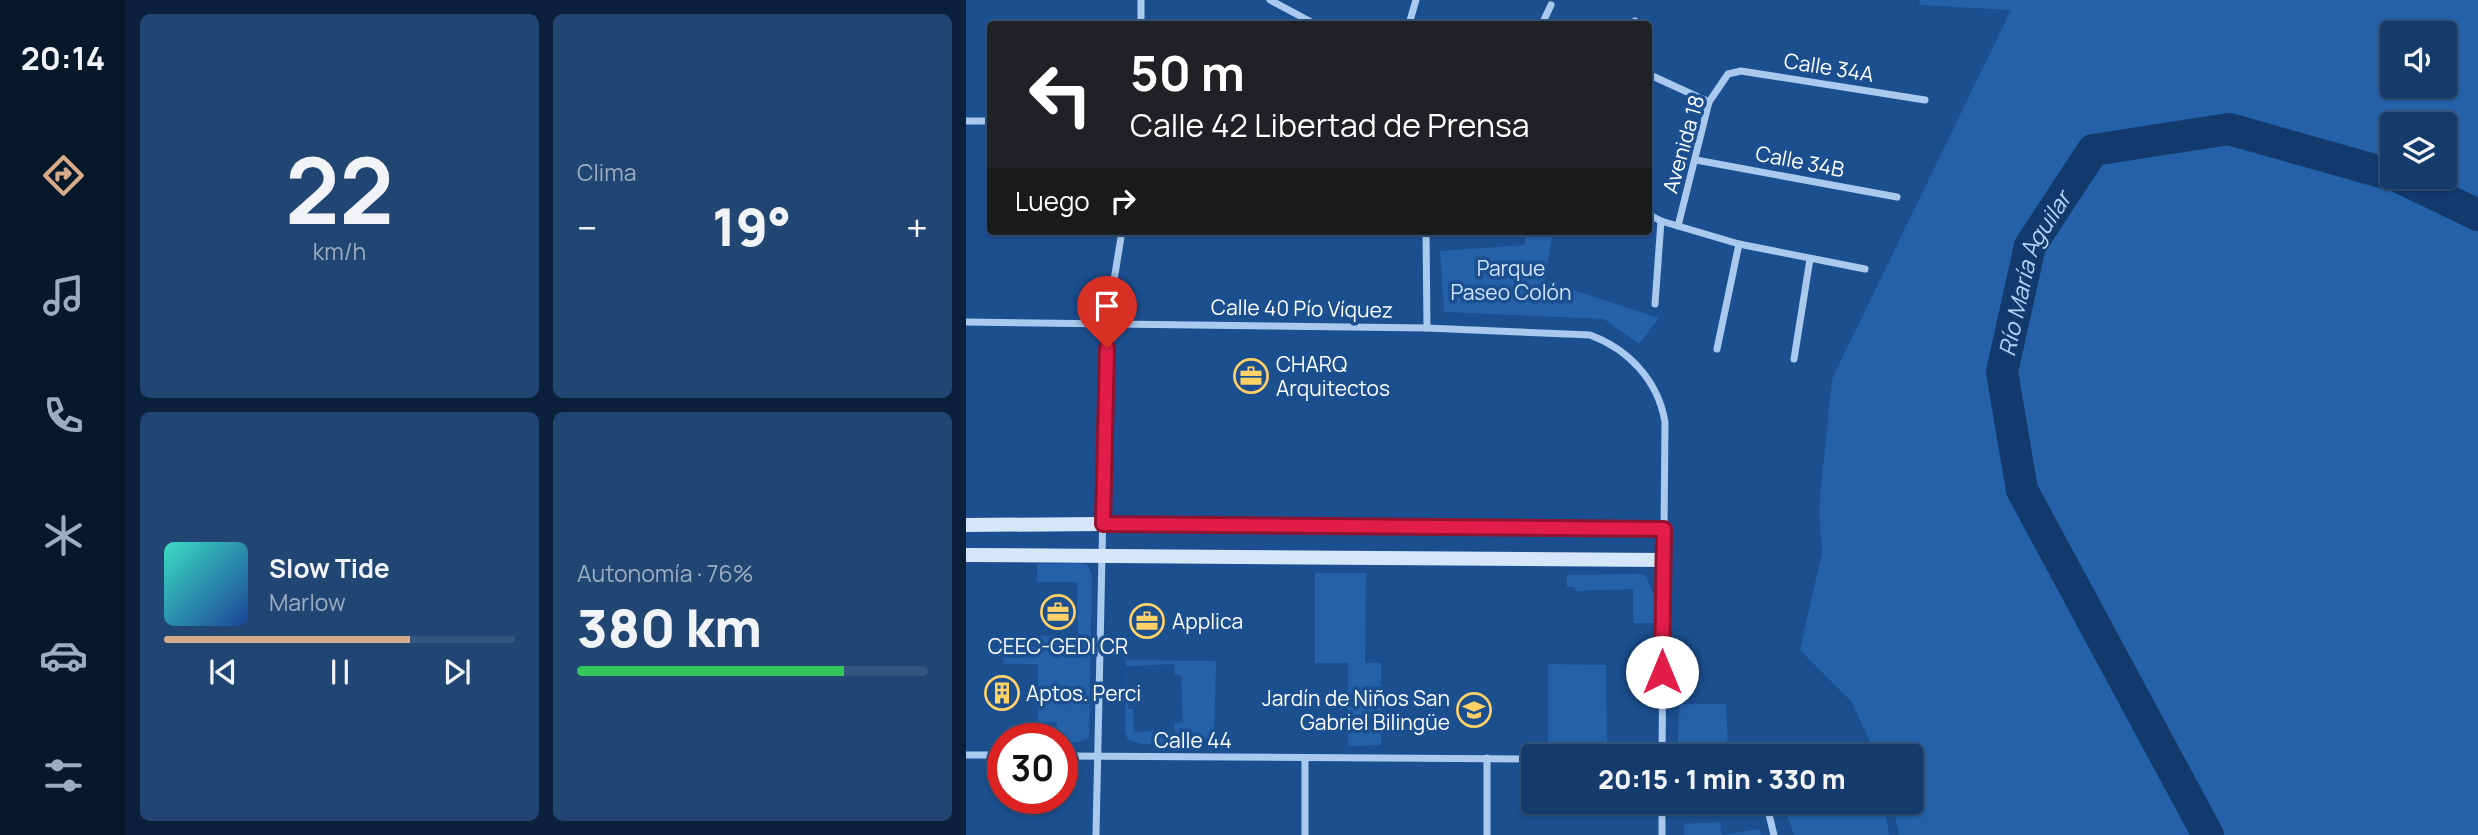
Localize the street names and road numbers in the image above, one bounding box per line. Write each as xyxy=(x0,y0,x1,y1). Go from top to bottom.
street label: Calle 34A xyxy=(1782,46,1876,88)
street label: Avenida 18 xyxy=(1656,92,1710,196)
street label: Calle 34B xyxy=(1753,139,1847,183)
street label: Calle 40 Pío Víquez xyxy=(1211,292,1393,324)
street label: Calle 44 xyxy=(1154,726,1232,754)

